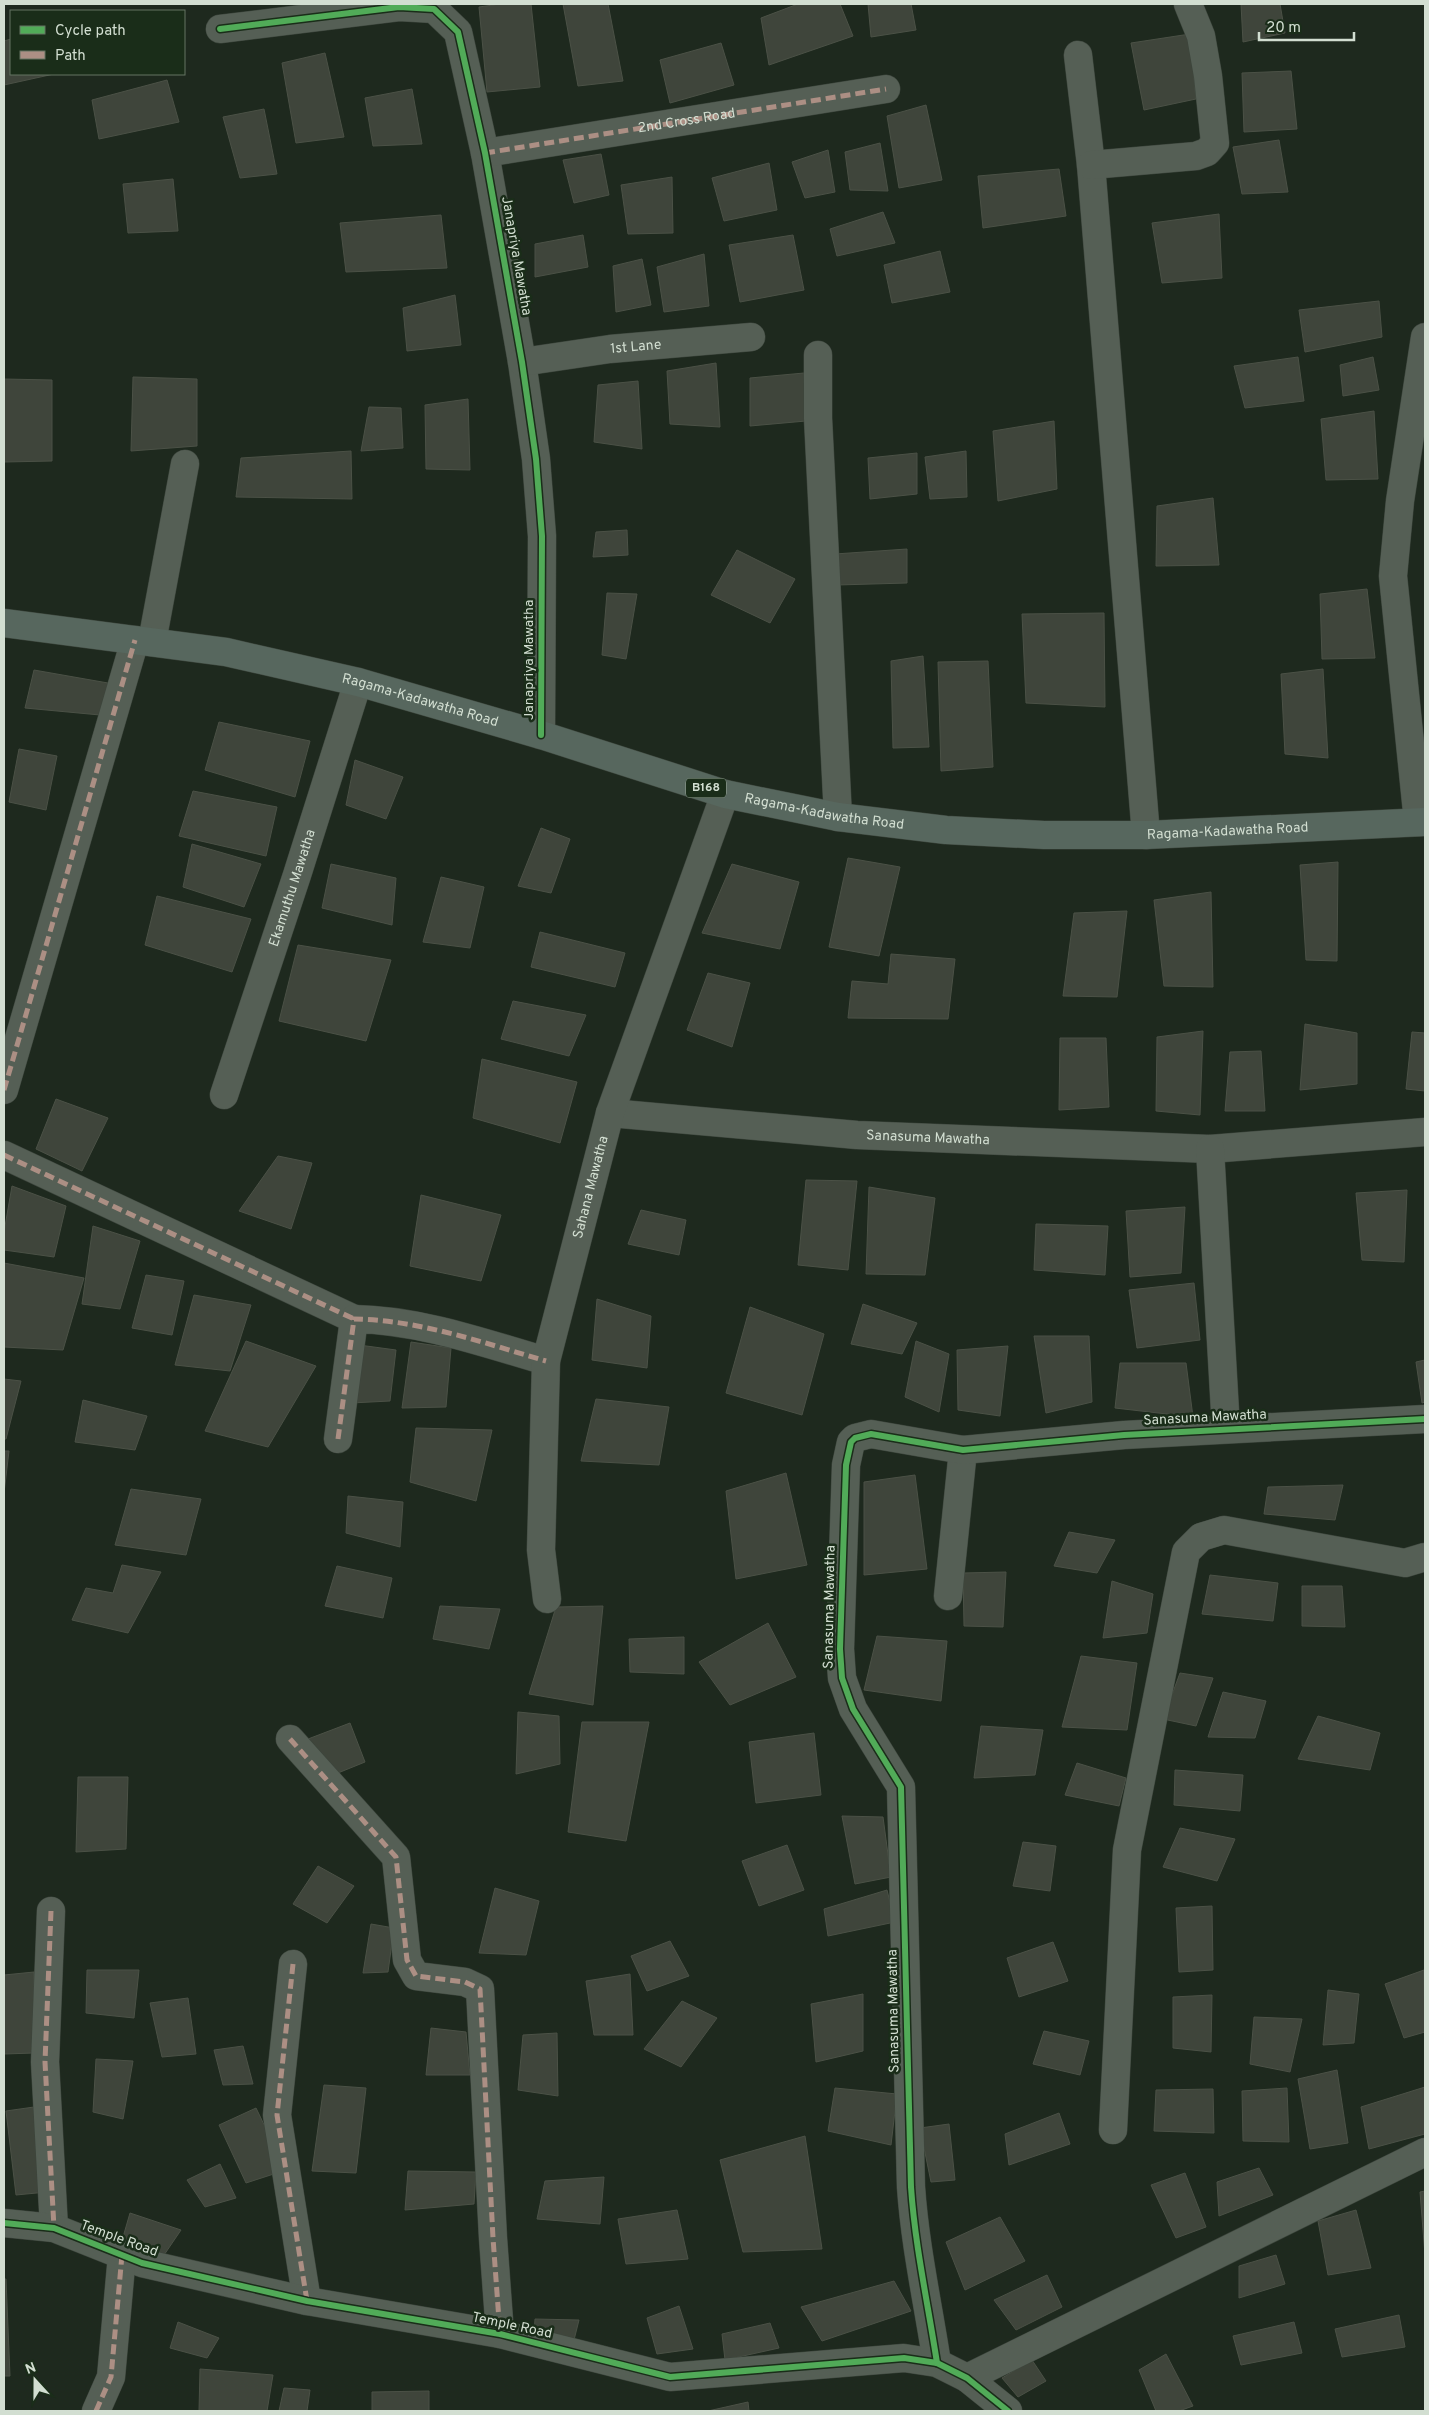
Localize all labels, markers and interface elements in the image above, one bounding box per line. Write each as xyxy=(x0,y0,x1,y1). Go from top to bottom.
legend xyxy=(10,10,185,75)
scale bar xyxy=(1259,10,1354,42)
text: 20 m xyxy=(1266,19,1301,38)
text: Cycle path xyxy=(55,22,126,41)
text: Path xyxy=(55,47,86,66)
street label: 2nd Cross Road xyxy=(636,105,736,137)
street label: Janapriya Mawatha xyxy=(497,195,535,317)
street label: 1st Lane xyxy=(610,336,662,357)
street label: Janapriya Mawatha xyxy=(521,600,538,720)
street label: Ragama-Kadawatha Road xyxy=(340,670,500,731)
road number: B168 xyxy=(686,778,726,798)
street label: Ragama-Kadawatha Road xyxy=(743,790,905,833)
street label: Ragama-Kadawatha Road xyxy=(1146,819,1309,843)
street label: Ekamuthu Mawatha xyxy=(265,827,319,949)
street label: Sanasuma Mawatha xyxy=(866,1127,990,1149)
street label: Sahana Mawatha xyxy=(569,1134,612,1240)
street label: Sanasuma Mawatha xyxy=(1143,1406,1267,1430)
street label: Sanasuma Mawatha xyxy=(820,1545,840,1669)
street label: Sanasuma Mawatha xyxy=(884,1949,904,2073)
street label: Temple Road xyxy=(78,2217,160,2261)
street label: Temple Road xyxy=(470,2309,554,2343)
north arrow xyxy=(10,2355,60,2405)
text: N xyxy=(23,2360,39,2379)

